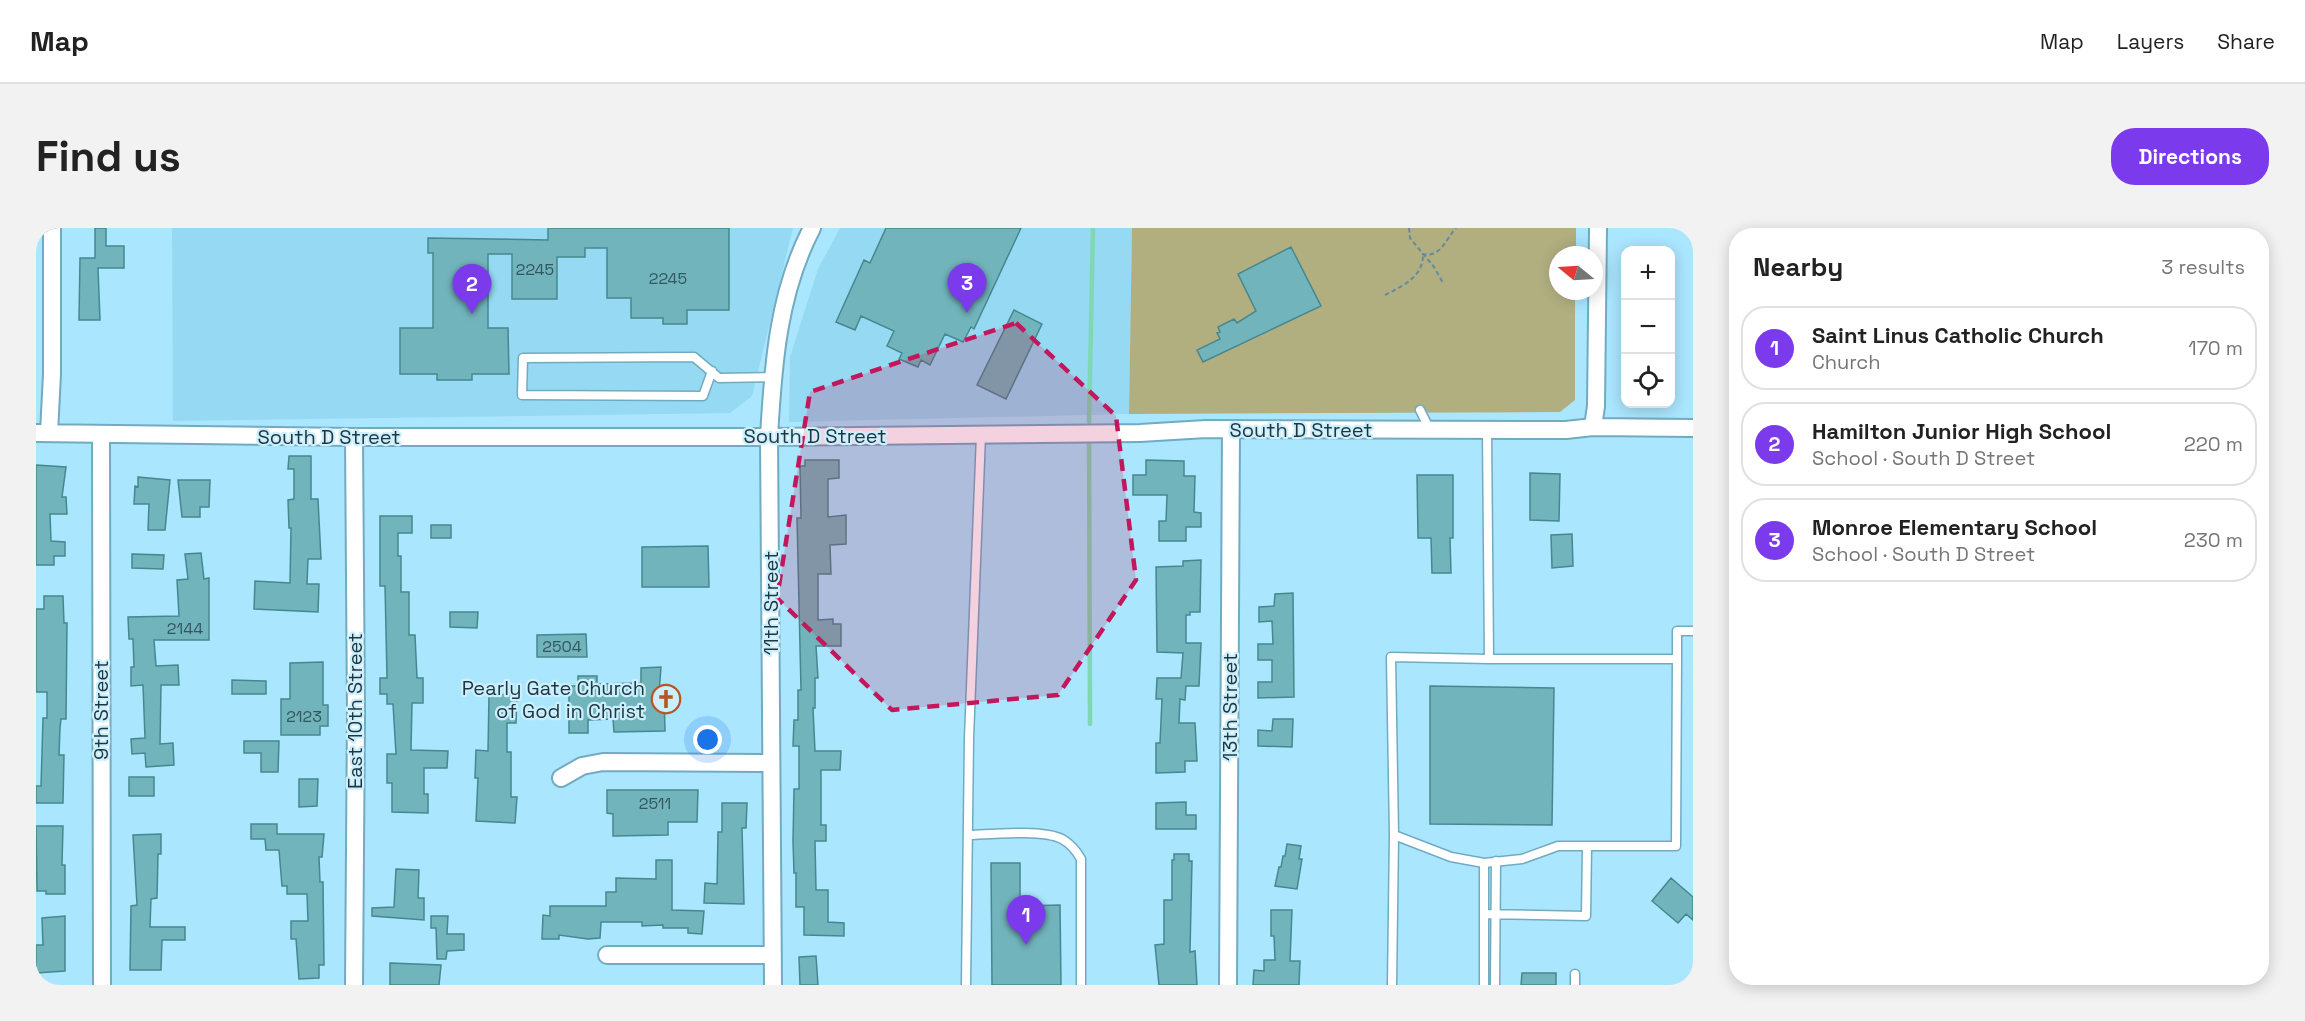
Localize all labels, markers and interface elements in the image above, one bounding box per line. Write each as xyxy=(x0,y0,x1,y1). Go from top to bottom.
text: Map xyxy=(30,23,89,59)
text: Map xyxy=(2040,28,2084,55)
text: Layers xyxy=(2117,28,2184,55)
text: Share xyxy=(2217,28,2275,55)
button: Directions xyxy=(2111,128,2269,185)
text: Find us xyxy=(36,130,181,183)
north arrow xyxy=(1549,246,1603,300)
map controls xyxy=(1621,246,1675,408)
button: + xyxy=(1621,246,1675,300)
text: Nearby xyxy=(1753,250,1843,284)
text: 3 results xyxy=(2161,254,2245,280)
house number: 2245 xyxy=(516,259,554,280)
pin: 2 xyxy=(452,264,492,314)
pin: 3 xyxy=(948,264,986,313)
house number: 2245 xyxy=(649,268,687,289)
button: − xyxy=(1621,300,1675,354)
text: Saint Linus Catholic Church xyxy=(1812,321,2104,349)
text: 1 xyxy=(1770,335,1779,361)
text: 170 m xyxy=(2188,335,2243,361)
text: Church xyxy=(1812,349,1881,375)
button: locate xyxy=(1621,354,1675,408)
street label: South D Street xyxy=(1230,417,1372,443)
text: Hamilton Junior High School xyxy=(1812,417,2111,445)
street label: South D Street xyxy=(744,423,886,449)
street label: South D Street xyxy=(258,424,400,450)
text: 2 xyxy=(1769,431,1780,457)
text: 220 m xyxy=(2184,431,2243,457)
text: School · South D Street xyxy=(1812,445,2035,471)
text: Monroe Elementary School xyxy=(1812,513,2097,541)
text: 3 xyxy=(1768,527,1781,553)
text: 230 m xyxy=(2184,527,2243,553)
text: School · South D Street xyxy=(1812,541,2035,567)
street label: 11th Street xyxy=(758,551,784,655)
house number: 2144 xyxy=(167,618,203,639)
street label: East 10th Street xyxy=(342,633,368,789)
house number: 2504 xyxy=(542,636,582,657)
street label: 13th Street xyxy=(1217,653,1243,761)
street label: 9th Street xyxy=(88,660,114,760)
place label: Pearly Gate Church of God in Christ xyxy=(462,675,645,724)
church icon: Pearly Gate Church of God in Christ xyxy=(650,683,682,715)
house number: 2123 xyxy=(286,706,322,727)
your location xyxy=(693,725,722,754)
house number: 2511 xyxy=(639,793,671,814)
pin: 1 xyxy=(1006,896,1046,945)

